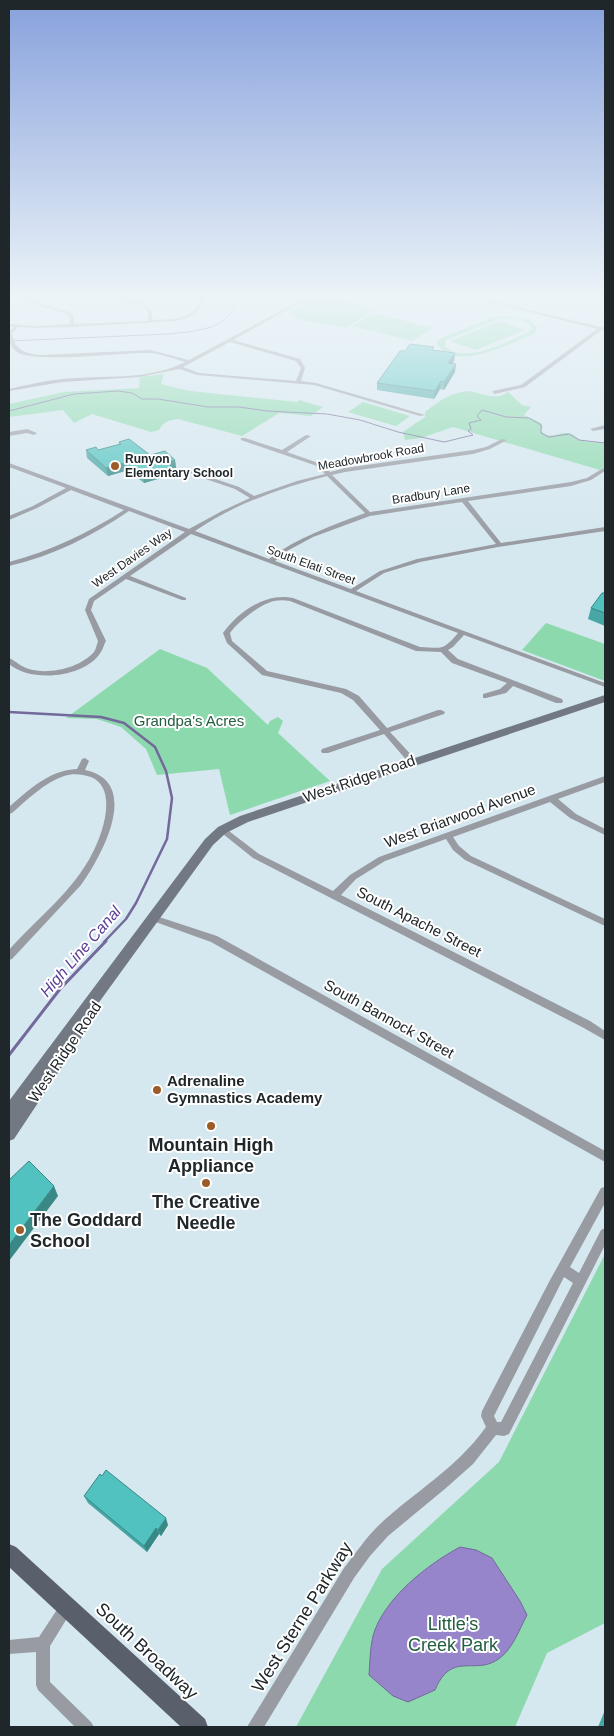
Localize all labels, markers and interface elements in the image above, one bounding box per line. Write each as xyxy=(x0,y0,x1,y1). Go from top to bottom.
street label: Meadowbrook Road xyxy=(317,441,425,473)
place label: Runyon Elementary School xyxy=(125,452,233,480)
marker: Runyon Elementary School xyxy=(109,460,121,472)
street label: Bradbury Lane xyxy=(391,481,471,507)
street label: West Davies Way xyxy=(89,525,175,591)
street label: South Elati Street xyxy=(265,542,358,588)
park label: Grandpa's Acres xyxy=(134,712,244,729)
street label: West Ridge Road xyxy=(301,751,417,806)
street label: West Briarwood Avenue xyxy=(382,780,538,851)
street label: South Apache Street xyxy=(354,883,485,961)
water label: High Line Canal xyxy=(37,902,124,1000)
street label: South Bannock Street xyxy=(321,976,458,1062)
street label: West Ridge Road xyxy=(25,998,104,1105)
place label: Adrenaline Gymnastics Academy xyxy=(167,1072,323,1106)
marker: Adrenaline Gymnastics Academy xyxy=(151,1084,163,1096)
marker: Mountain High Appliance xyxy=(205,1120,217,1132)
place label: Mountain High Appliance xyxy=(149,1135,273,1176)
marker: The Creative Needle xyxy=(200,1177,212,1189)
place label: The Creative Needle xyxy=(152,1192,260,1233)
place label: The Goddard School xyxy=(30,1210,142,1251)
marker: The Goddard School xyxy=(14,1224,26,1236)
street label: West Sterne Parkway xyxy=(248,1538,356,1696)
street label: South Broadway xyxy=(92,1599,202,1703)
park label: Little's Creek Park xyxy=(408,1614,499,1655)

